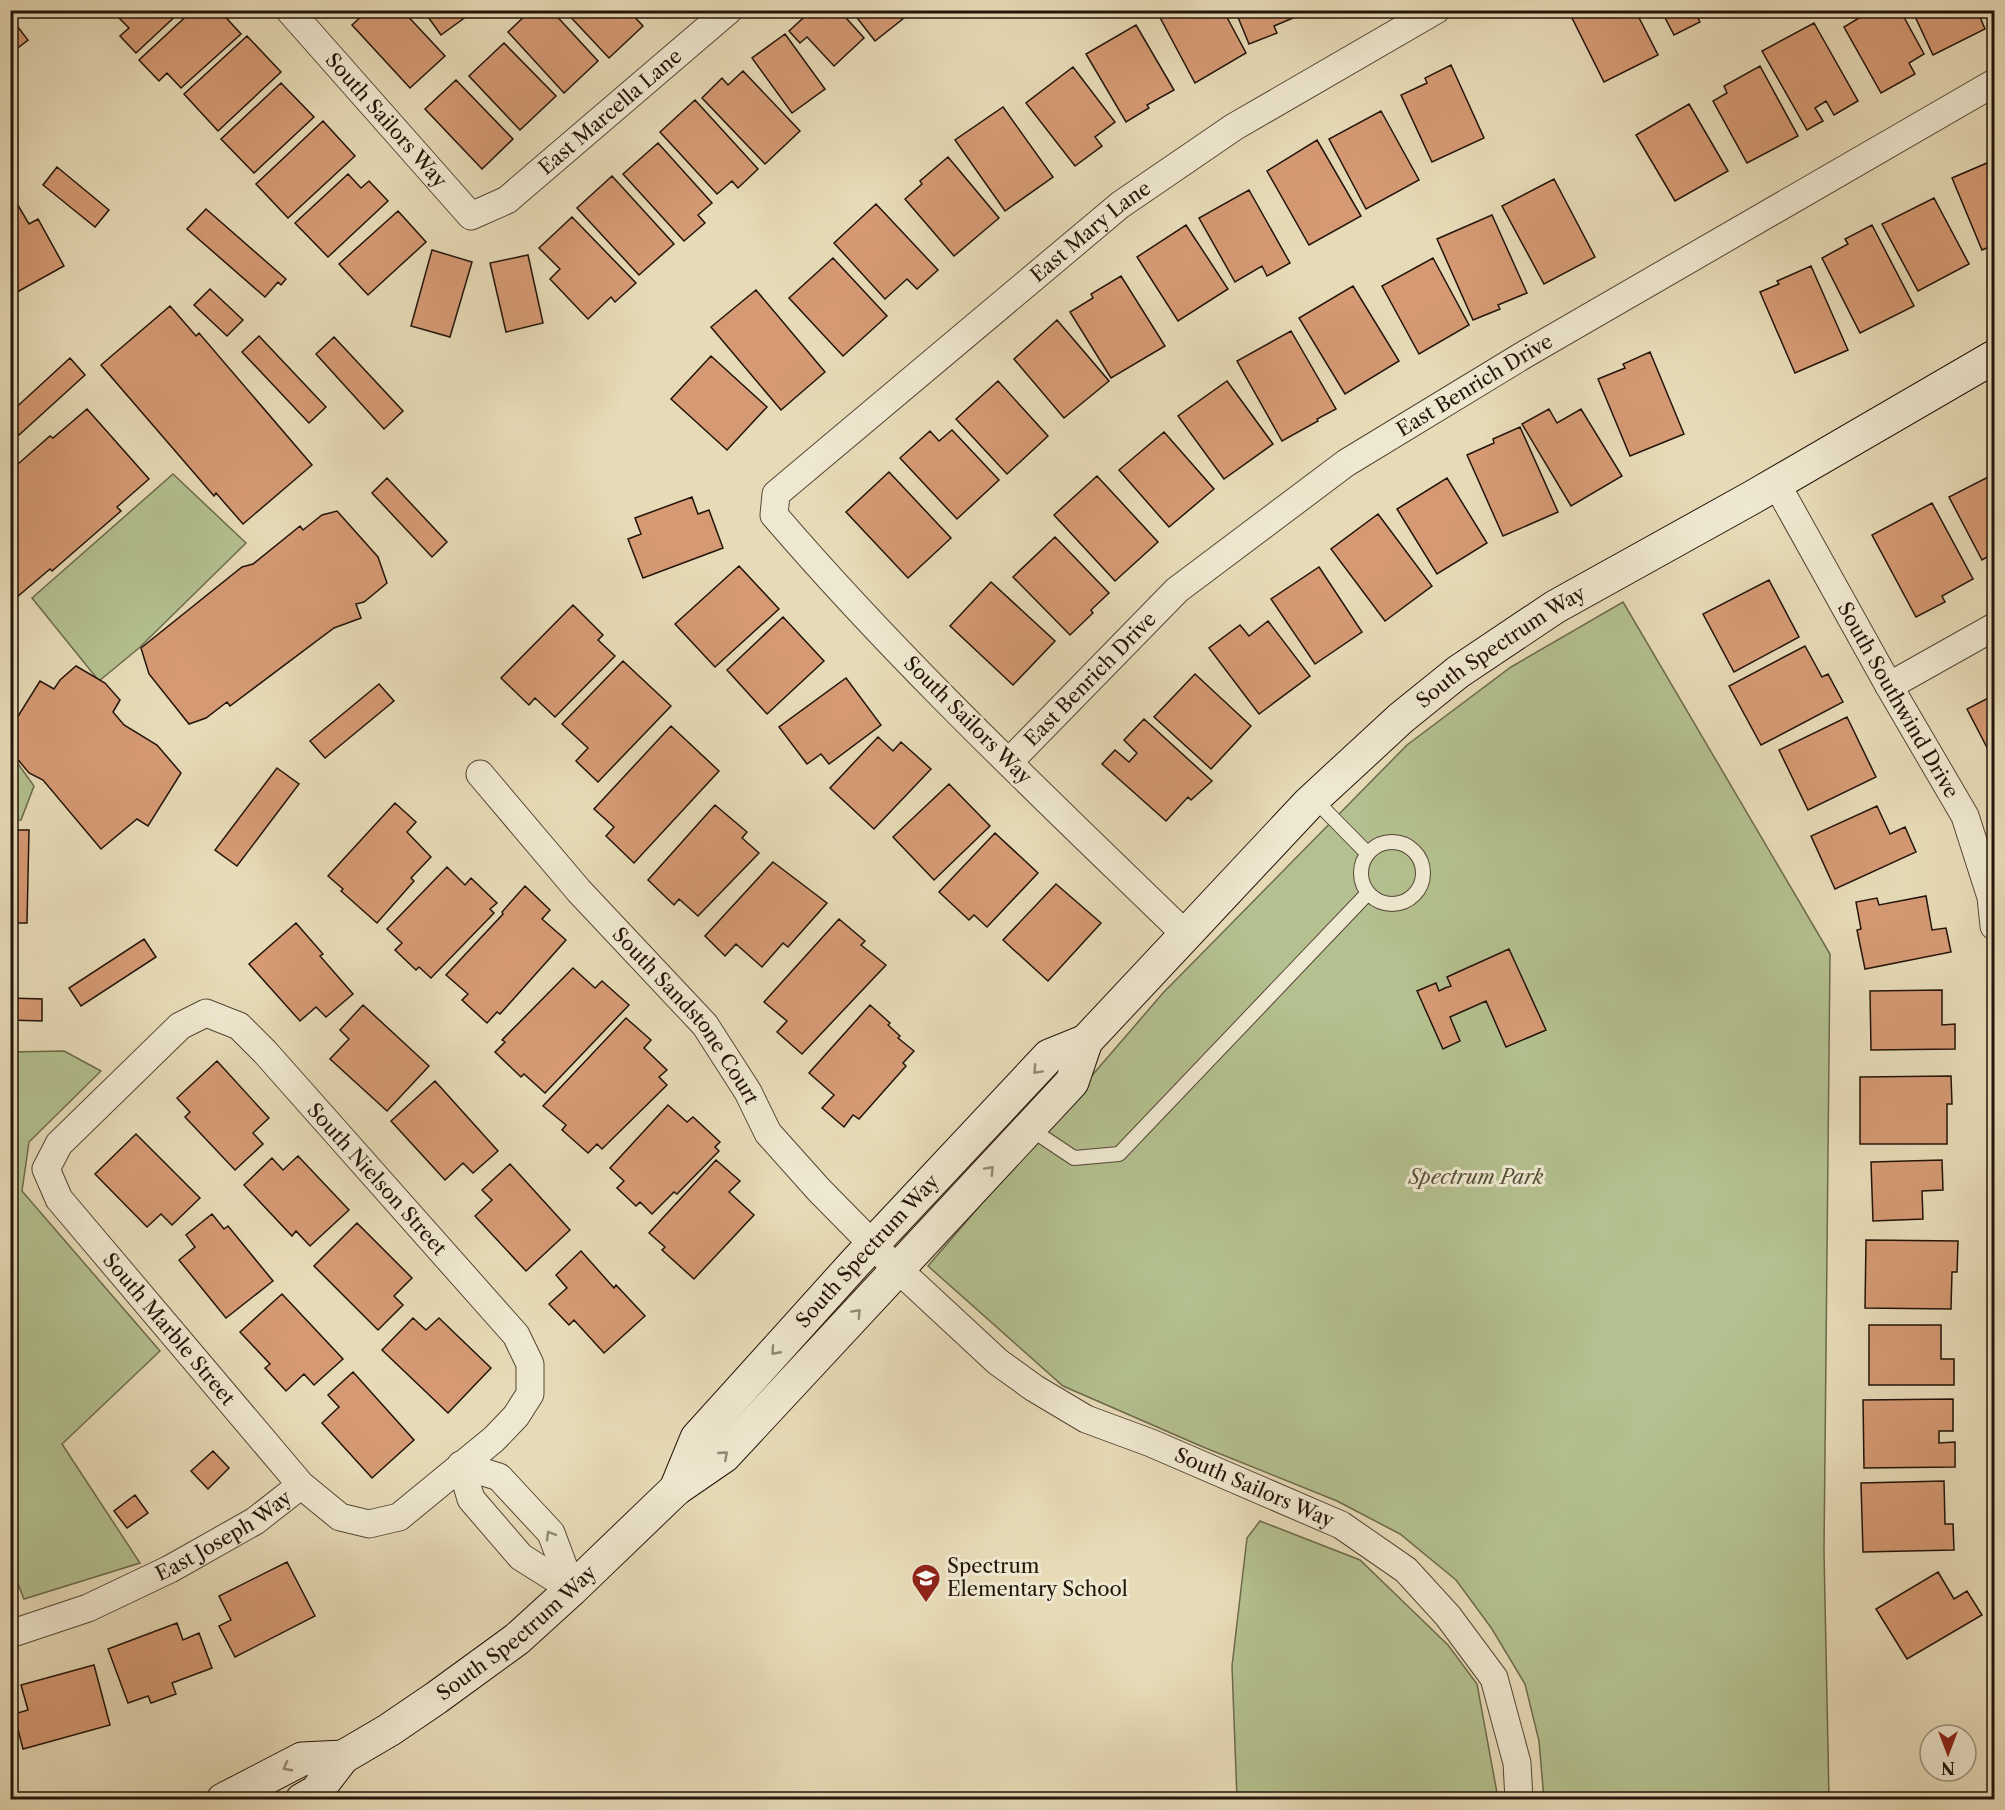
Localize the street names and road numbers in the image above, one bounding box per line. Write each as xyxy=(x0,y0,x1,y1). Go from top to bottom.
street label: East Marcella Lane xyxy=(534,44,687,180)
street label: South Sailors Way xyxy=(321,48,453,193)
street label: East Mary Lane xyxy=(1025,176,1155,287)
street label: East Benrich Drive xyxy=(1392,329,1557,441)
street label: South Spectrum Way xyxy=(1411,580,1590,713)
street label: South Southwind Drive xyxy=(1833,598,1964,802)
street label: East Benrich Drive xyxy=(1019,607,1161,751)
street label: South Sailors Way xyxy=(899,651,1038,790)
street label: South Sandstone Court xyxy=(607,922,764,1108)
street label: South Nielson Street xyxy=(302,1098,452,1260)
street label: South Spectrum Way xyxy=(791,1169,944,1333)
street label: South Marble Street xyxy=(98,1248,240,1410)
street label: South Sailors Way xyxy=(1171,1443,1339,1533)
street label: East Joseph Way xyxy=(152,1485,297,1586)
street label: South Spectrum Way xyxy=(432,1560,602,1706)

